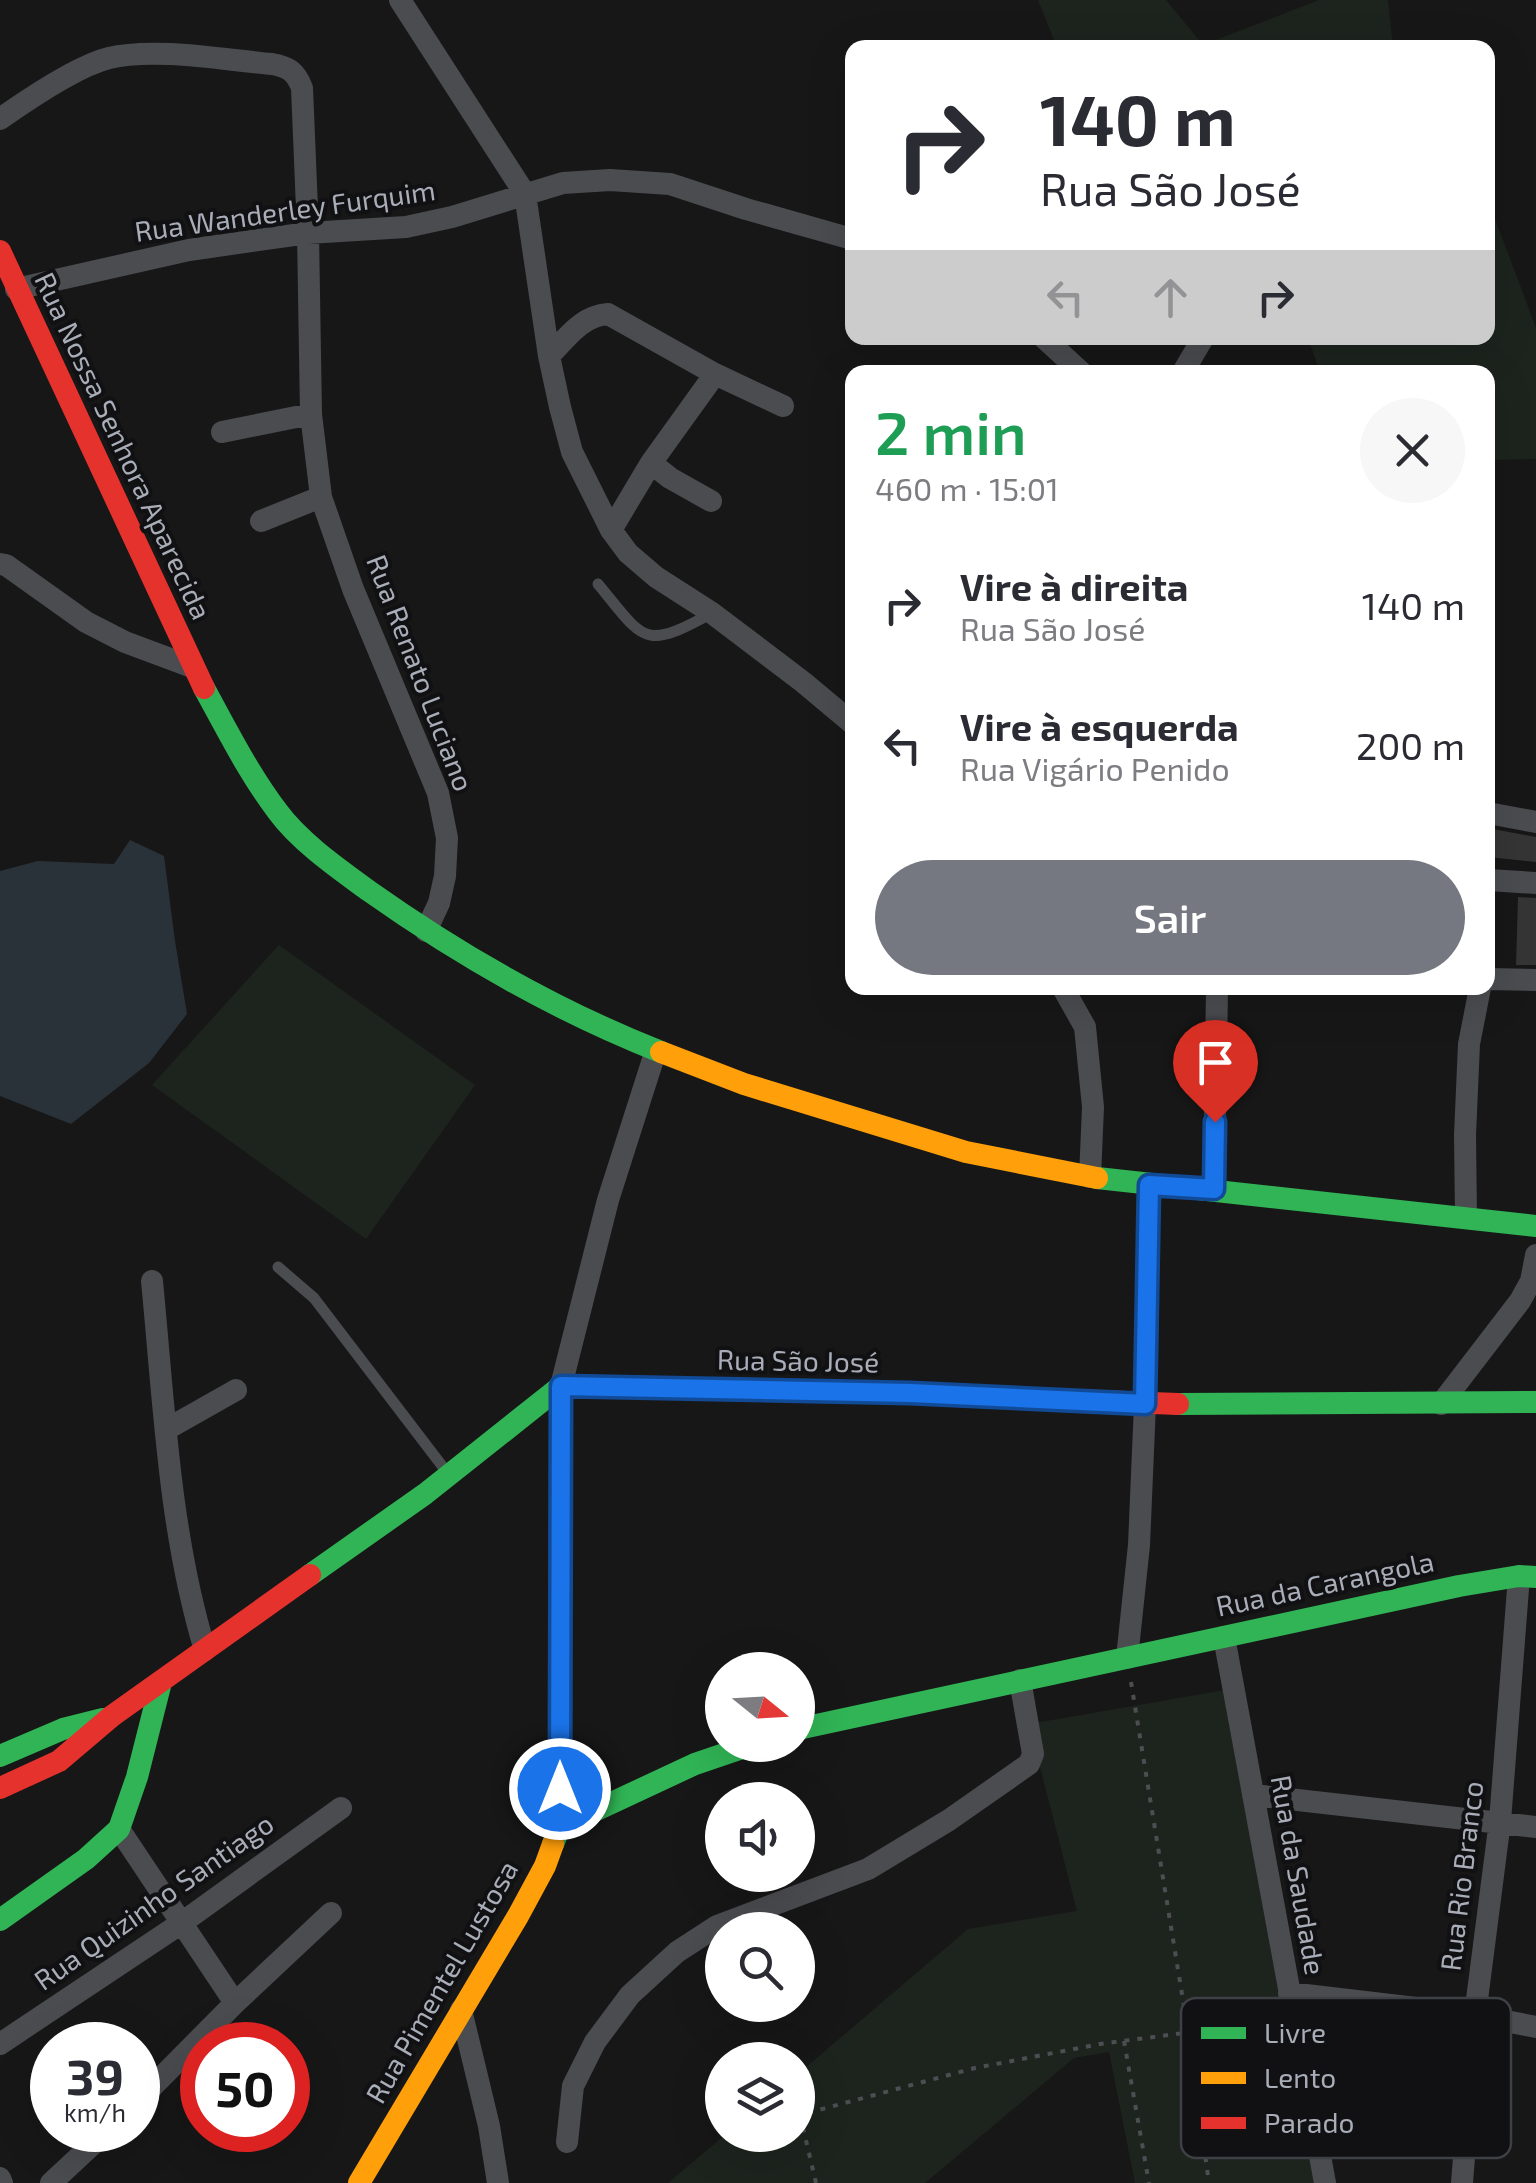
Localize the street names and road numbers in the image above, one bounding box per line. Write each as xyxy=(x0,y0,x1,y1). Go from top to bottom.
street label: Rua Wanderley Furquim xyxy=(132,172,437,248)
street label: Rua Nossa Senhora Aparecida xyxy=(28,267,219,624)
street label: Rua Renato Luciano xyxy=(360,550,482,795)
street label: Rua São José xyxy=(717,1342,879,1378)
street label: Rua da Carangola xyxy=(1213,1543,1437,1623)
street label: Rua da Saudade xyxy=(1265,1772,1333,1977)
street label: Rua Rio Branco xyxy=(1433,1779,1490,1973)
street label: Rua Quizinho Santiago xyxy=(27,1806,280,1997)
street label: Rua Pimentel Lustosa xyxy=(358,1854,524,2109)

